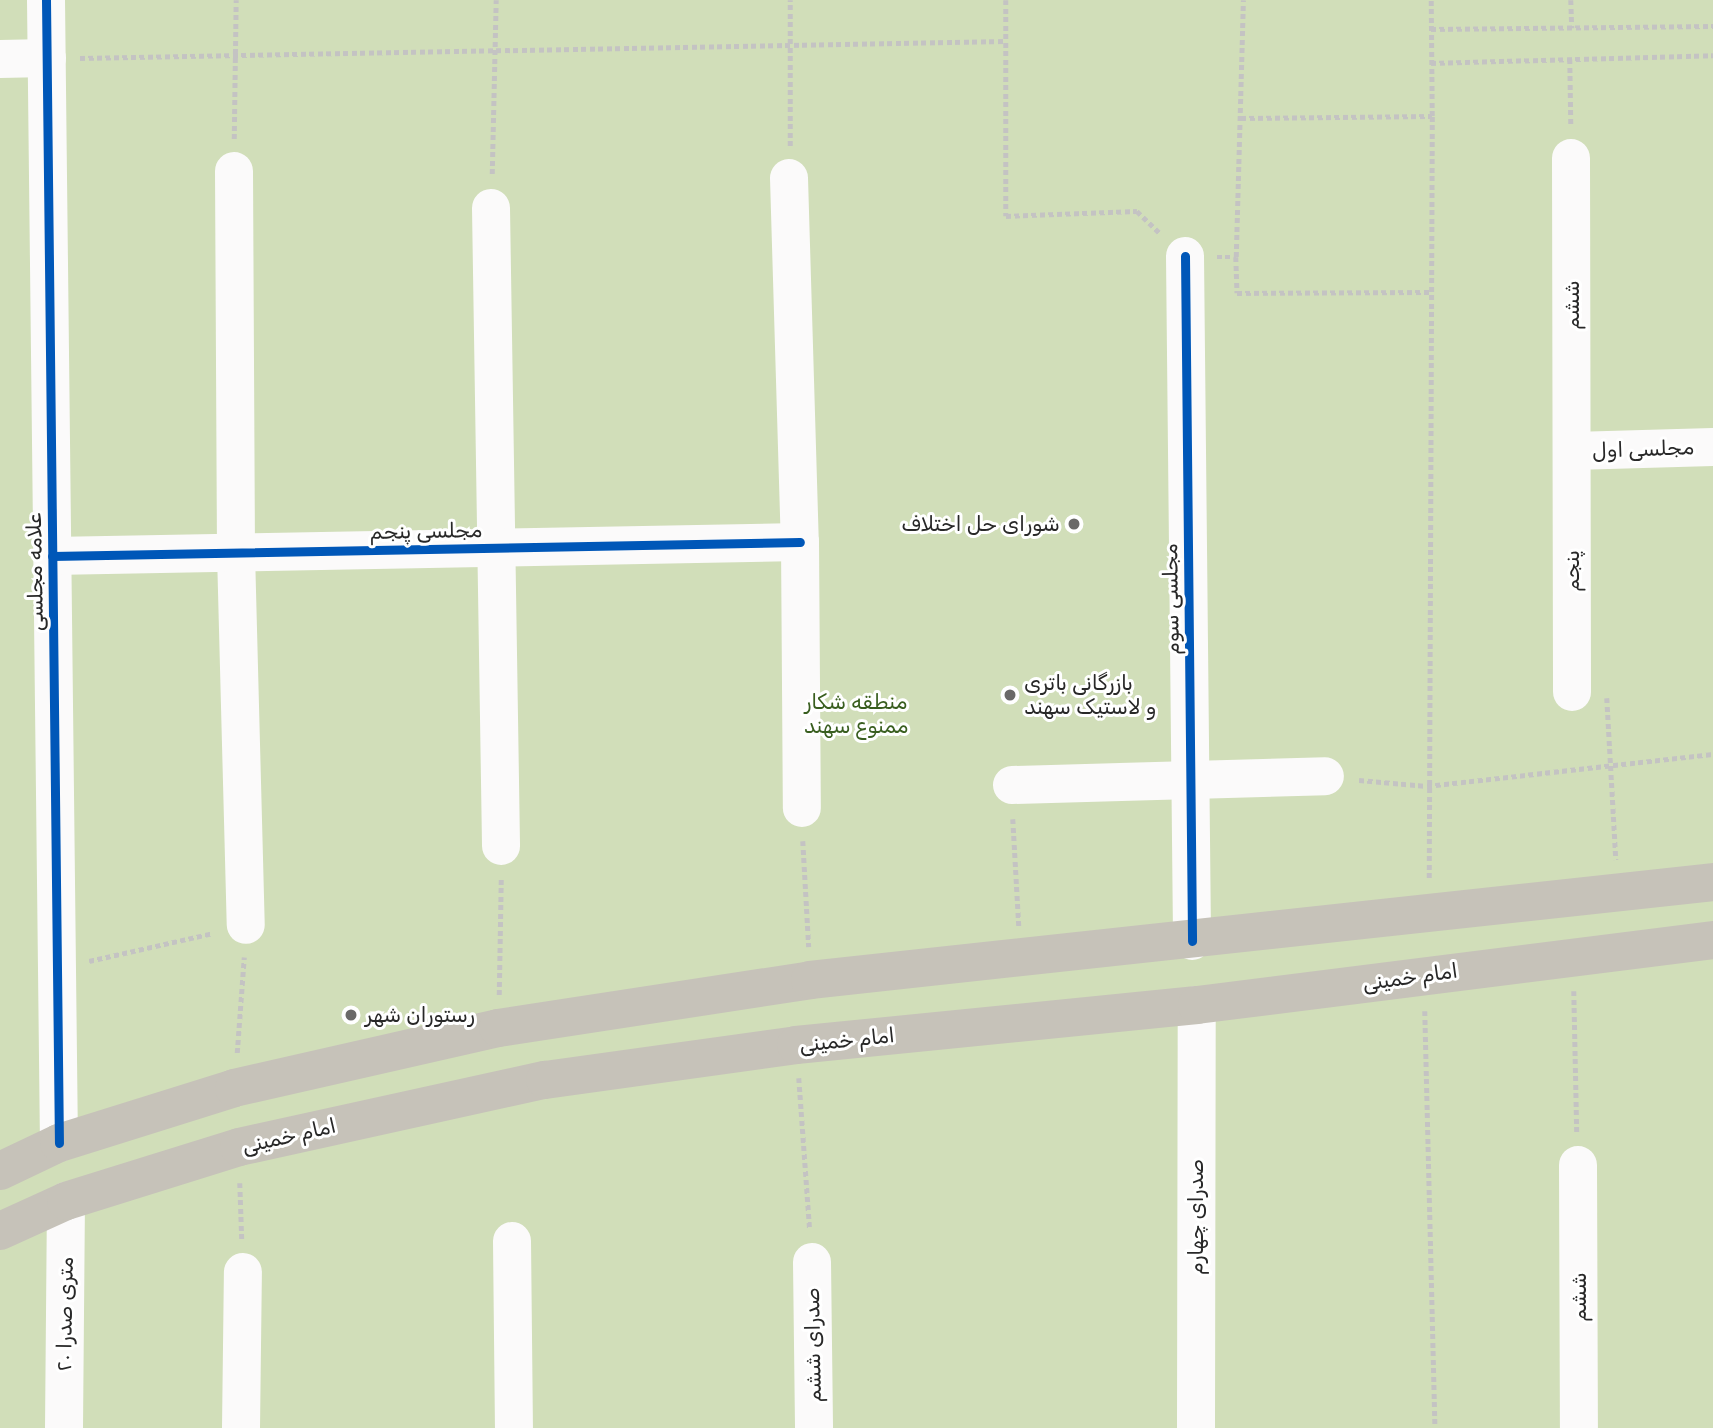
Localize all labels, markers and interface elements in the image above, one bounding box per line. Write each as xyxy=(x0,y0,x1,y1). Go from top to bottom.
street label: ششم xyxy=(1559,280,1585,330)
street label: مجلسی اول xyxy=(1591,435,1695,463)
place label: شورای حل اختلاف xyxy=(901,511,1060,537)
street label: علامه مجلسی xyxy=(21,513,49,631)
marker: شورای حل اختلاف xyxy=(1066,516,1082,532)
street label: مجلسی پنجم xyxy=(370,517,482,545)
street label: مجلسی سوم xyxy=(1157,543,1185,655)
street label: پنجم xyxy=(1559,550,1585,592)
place label: بازرگانی باتری و لاستیک سهند xyxy=(1024,670,1156,720)
marker: بازرگانی باتری و لاستیک سهند xyxy=(1002,687,1018,703)
park label: منطقه شکار ممنوع سهند xyxy=(804,689,908,739)
street label: امام خمینی xyxy=(1361,958,1459,996)
place label: رستوران شهر xyxy=(365,1002,475,1028)
marker: رستوران شهر xyxy=(343,1007,359,1023)
street label: امام خمینی xyxy=(798,1022,896,1058)
street label: امام خمینی xyxy=(239,1113,339,1159)
street label: صدرای چهارم xyxy=(1183,1159,1209,1275)
street label: ۲۰ متری صدرا xyxy=(51,1257,79,1371)
street label: ششم xyxy=(1566,1272,1592,1322)
street label: صدرای ششم xyxy=(799,1287,827,1403)

